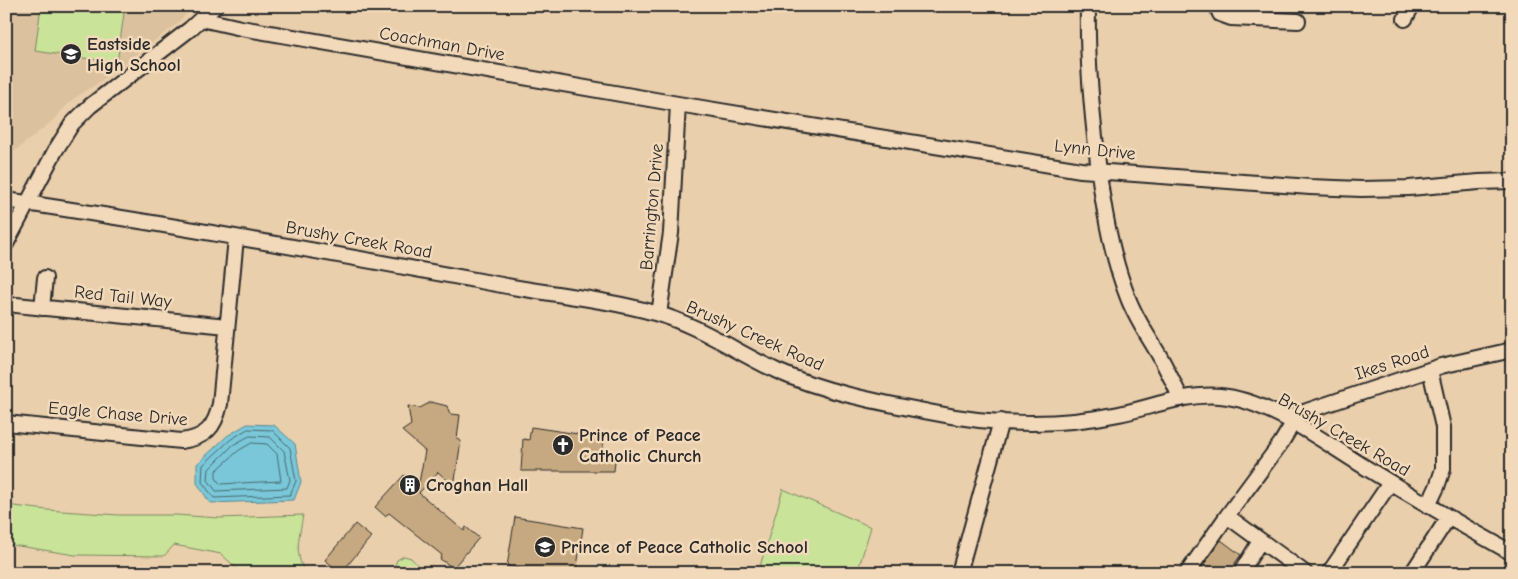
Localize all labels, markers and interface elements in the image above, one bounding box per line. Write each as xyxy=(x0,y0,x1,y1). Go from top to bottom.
street label: Coachman Drive xyxy=(378,23,506,65)
place label: Eastside High School xyxy=(87,34,181,76)
school or university icon: Eastside High School xyxy=(59,42,83,66)
street label: Lynn Drive xyxy=(1053,135,1137,165)
street label: Barrington Drive xyxy=(636,143,668,271)
street label: Brushy Creek Road xyxy=(284,217,434,263)
street label: Red Tail Way xyxy=(73,281,174,313)
street label: Brushy Creek Road xyxy=(683,296,827,376)
street label: Ikes Road xyxy=(1352,341,1432,385)
street label: Brushy Creek Road xyxy=(1275,389,1413,481)
street label: Eagle Chase Drive xyxy=(47,397,189,431)
place label: Prince of Peace Catholic Church xyxy=(579,425,702,467)
church icon: Prince of Peace Catholic Church xyxy=(551,433,575,457)
building icon: Croghan Hall xyxy=(398,473,422,497)
place label: Croghan Hall xyxy=(426,475,528,496)
school or university icon: Prince of Peace Catholic School xyxy=(533,535,557,559)
place label: Prince of Peace Catholic School xyxy=(561,537,808,558)

